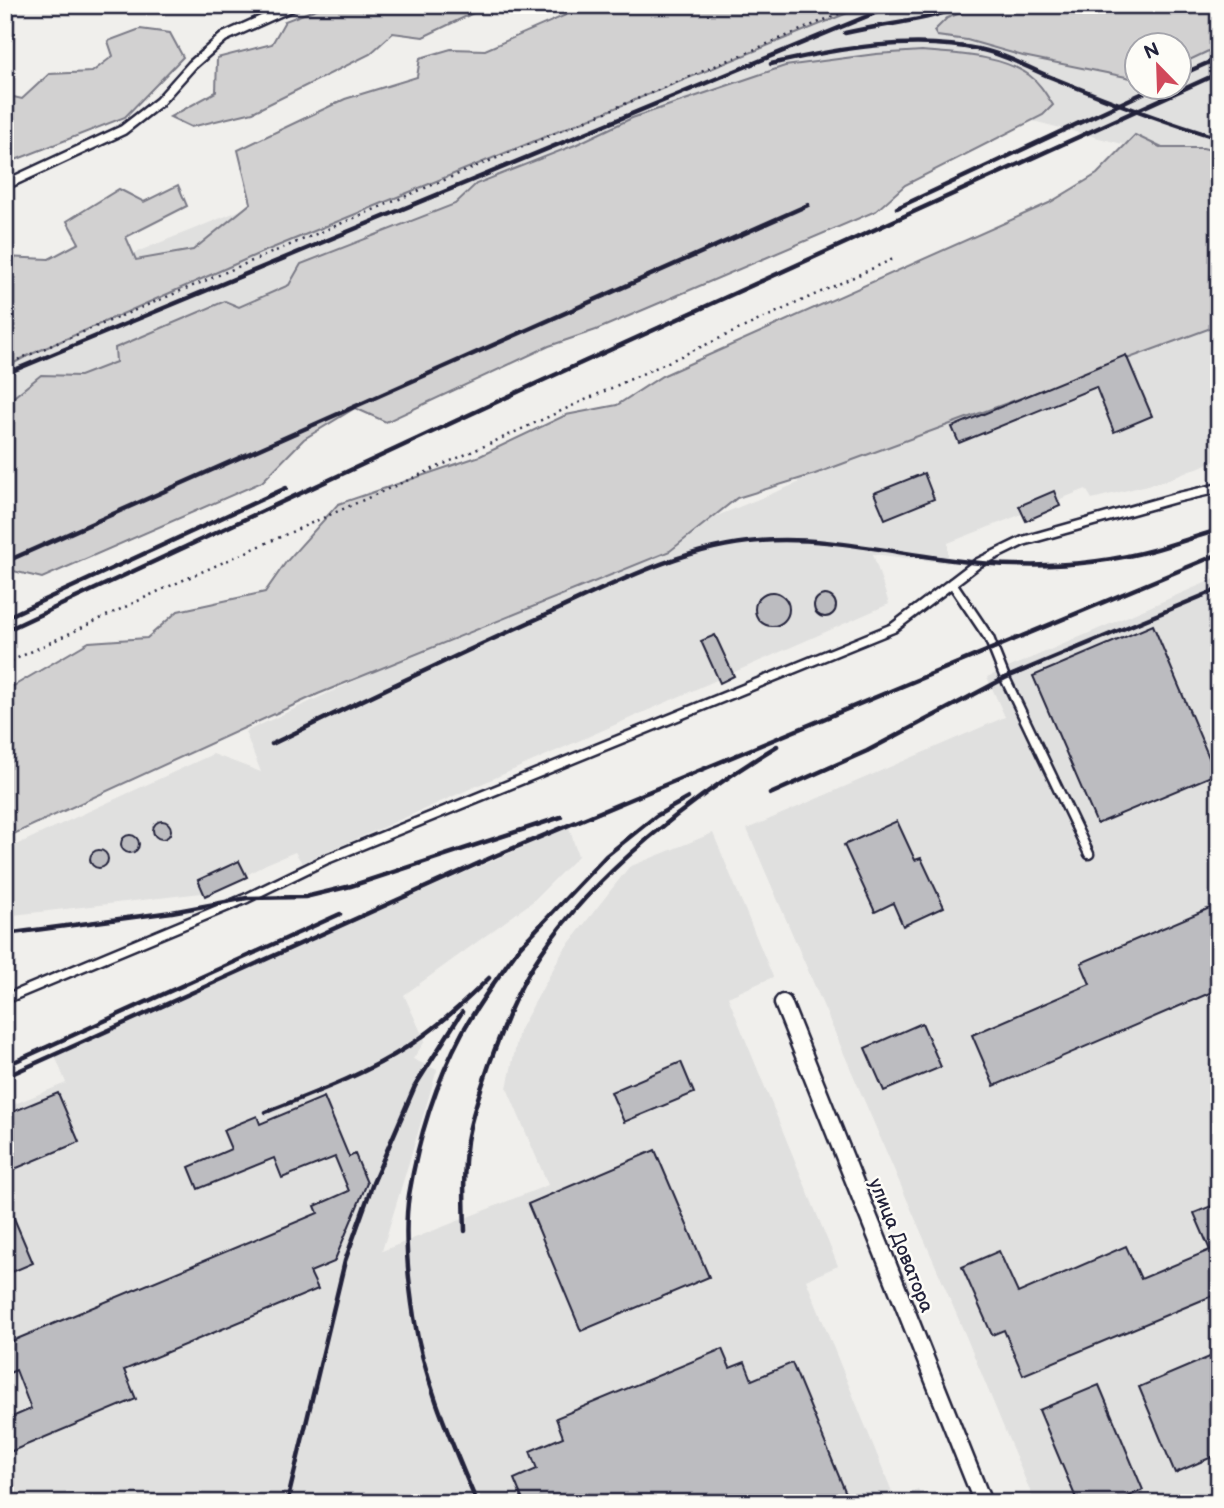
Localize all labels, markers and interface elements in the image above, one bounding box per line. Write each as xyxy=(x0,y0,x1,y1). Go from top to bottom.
north arrow xyxy=(1122,32,1192,102)
text: N xyxy=(1141,38,1163,65)
street label: улица Доватора xyxy=(863,1175,938,1316)

